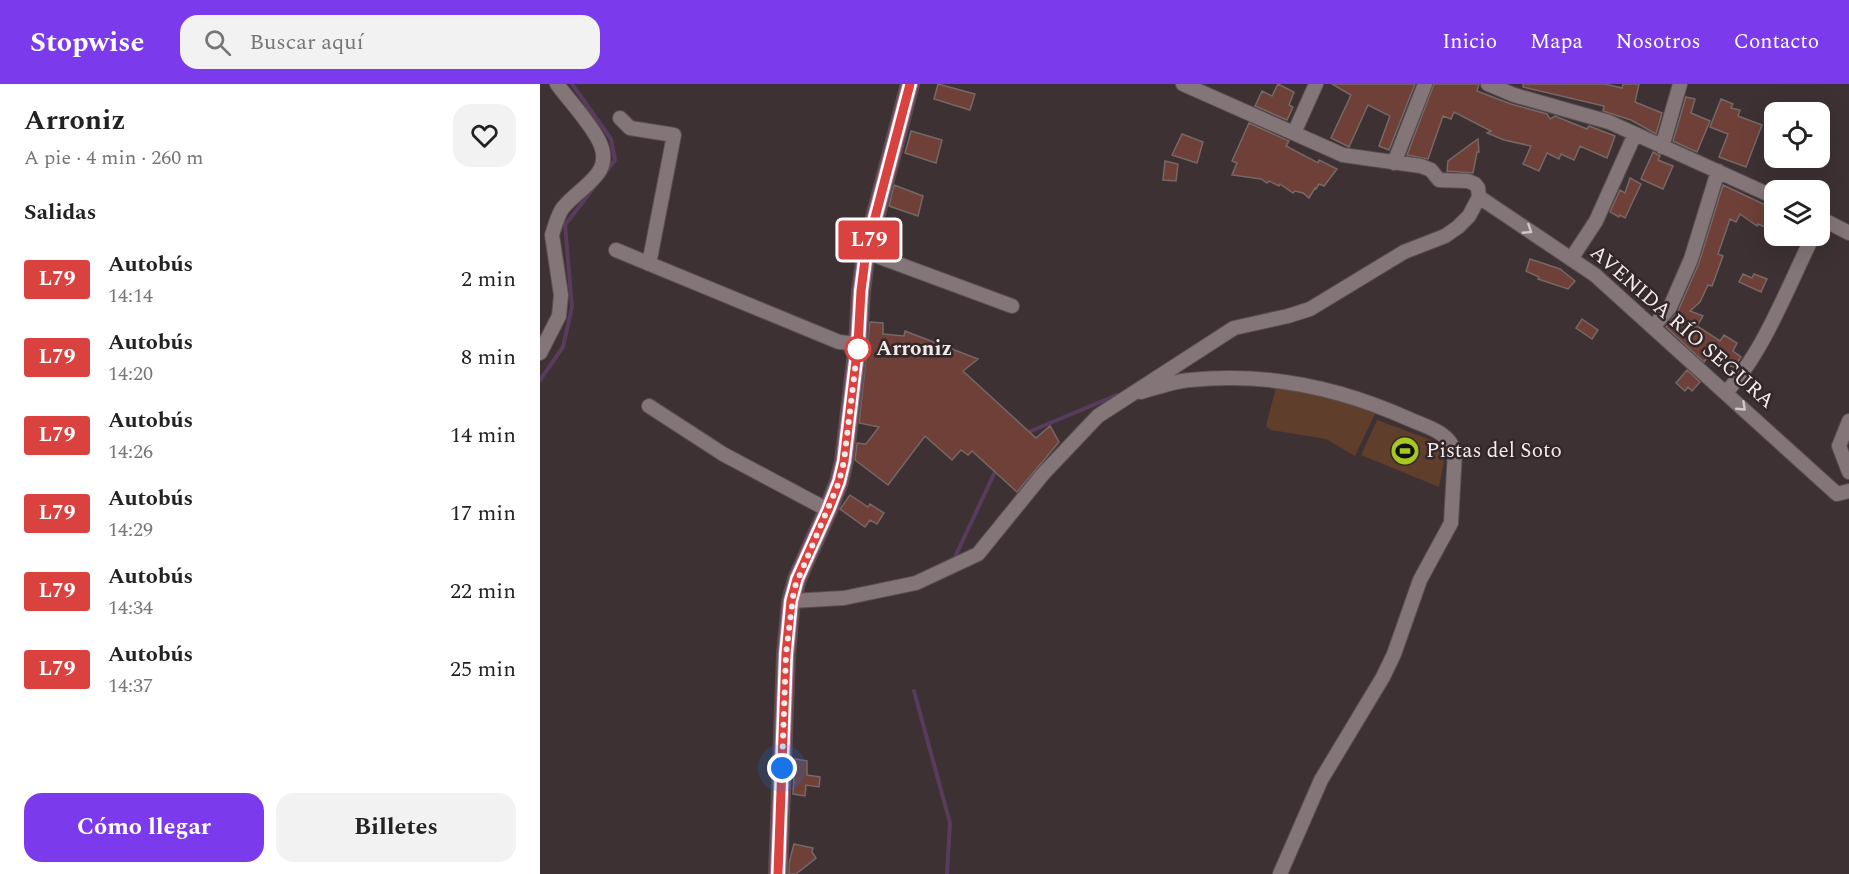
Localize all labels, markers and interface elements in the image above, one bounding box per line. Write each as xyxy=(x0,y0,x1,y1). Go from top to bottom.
search box xyxy=(180,15,600,69)
text: Stopwise xyxy=(30,21,144,64)
icon: search xyxy=(201,26,234,59)
text: Buscar aquí xyxy=(249,26,364,59)
text: Inicio xyxy=(1442,26,1497,58)
text: Mapa xyxy=(1530,26,1583,58)
text: Nosotros xyxy=(1616,26,1701,58)
text: Contacto xyxy=(1734,26,1819,58)
text: Arroniz xyxy=(24,99,125,142)
map controls xyxy=(1764,102,1830,246)
button: locate xyxy=(1764,102,1830,168)
button: heart xyxy=(453,104,516,167)
text: A pie · 4 min · 260 m xyxy=(24,143,203,173)
button: layers xyxy=(1764,180,1830,246)
text: Salidas xyxy=(24,196,96,229)
line badge: L79 xyxy=(834,220,904,260)
one-way arrow xyxy=(1521,223,1532,234)
text: L79 xyxy=(850,224,888,256)
street label: AVENIDA RÍO SEGURA xyxy=(1582,237,1782,417)
text: Autobús xyxy=(108,248,193,281)
text: L79 xyxy=(38,263,76,295)
text: 2 min xyxy=(461,263,516,296)
text: 14:14 xyxy=(108,281,153,311)
text: Autobús xyxy=(108,326,193,359)
place label: Arroniz xyxy=(876,333,952,365)
marker: Arroniz xyxy=(845,336,871,362)
text: L79 xyxy=(38,341,76,373)
text: 8 min xyxy=(461,341,516,374)
text: 14:20 xyxy=(108,359,153,389)
one-way arrow xyxy=(1736,400,1746,411)
text: Autobús xyxy=(108,404,193,437)
text: L79 xyxy=(38,419,76,451)
text: 14 min xyxy=(450,419,516,452)
sports icon: Pistas del Soto xyxy=(1389,435,1421,467)
place label: Pistas del Soto xyxy=(1426,435,1562,467)
text: 14:26 xyxy=(108,437,153,467)
text: Autobús xyxy=(108,482,193,515)
text: L79 xyxy=(38,497,76,529)
text: 17 min xyxy=(450,497,516,530)
text: 14:29 xyxy=(108,515,153,545)
text: Autobús xyxy=(108,560,193,593)
text: L79 xyxy=(38,575,76,607)
text: 22 min xyxy=(450,575,516,608)
text: 14:34 xyxy=(108,593,153,623)
text: Autobús xyxy=(108,638,193,671)
text: L79 xyxy=(38,653,76,685)
text: 25 min xyxy=(450,653,516,686)
text: 14:37 xyxy=(108,671,153,701)
your location xyxy=(767,753,797,783)
button: Cómo llegar xyxy=(24,793,264,862)
button: Billetes xyxy=(276,793,516,862)

